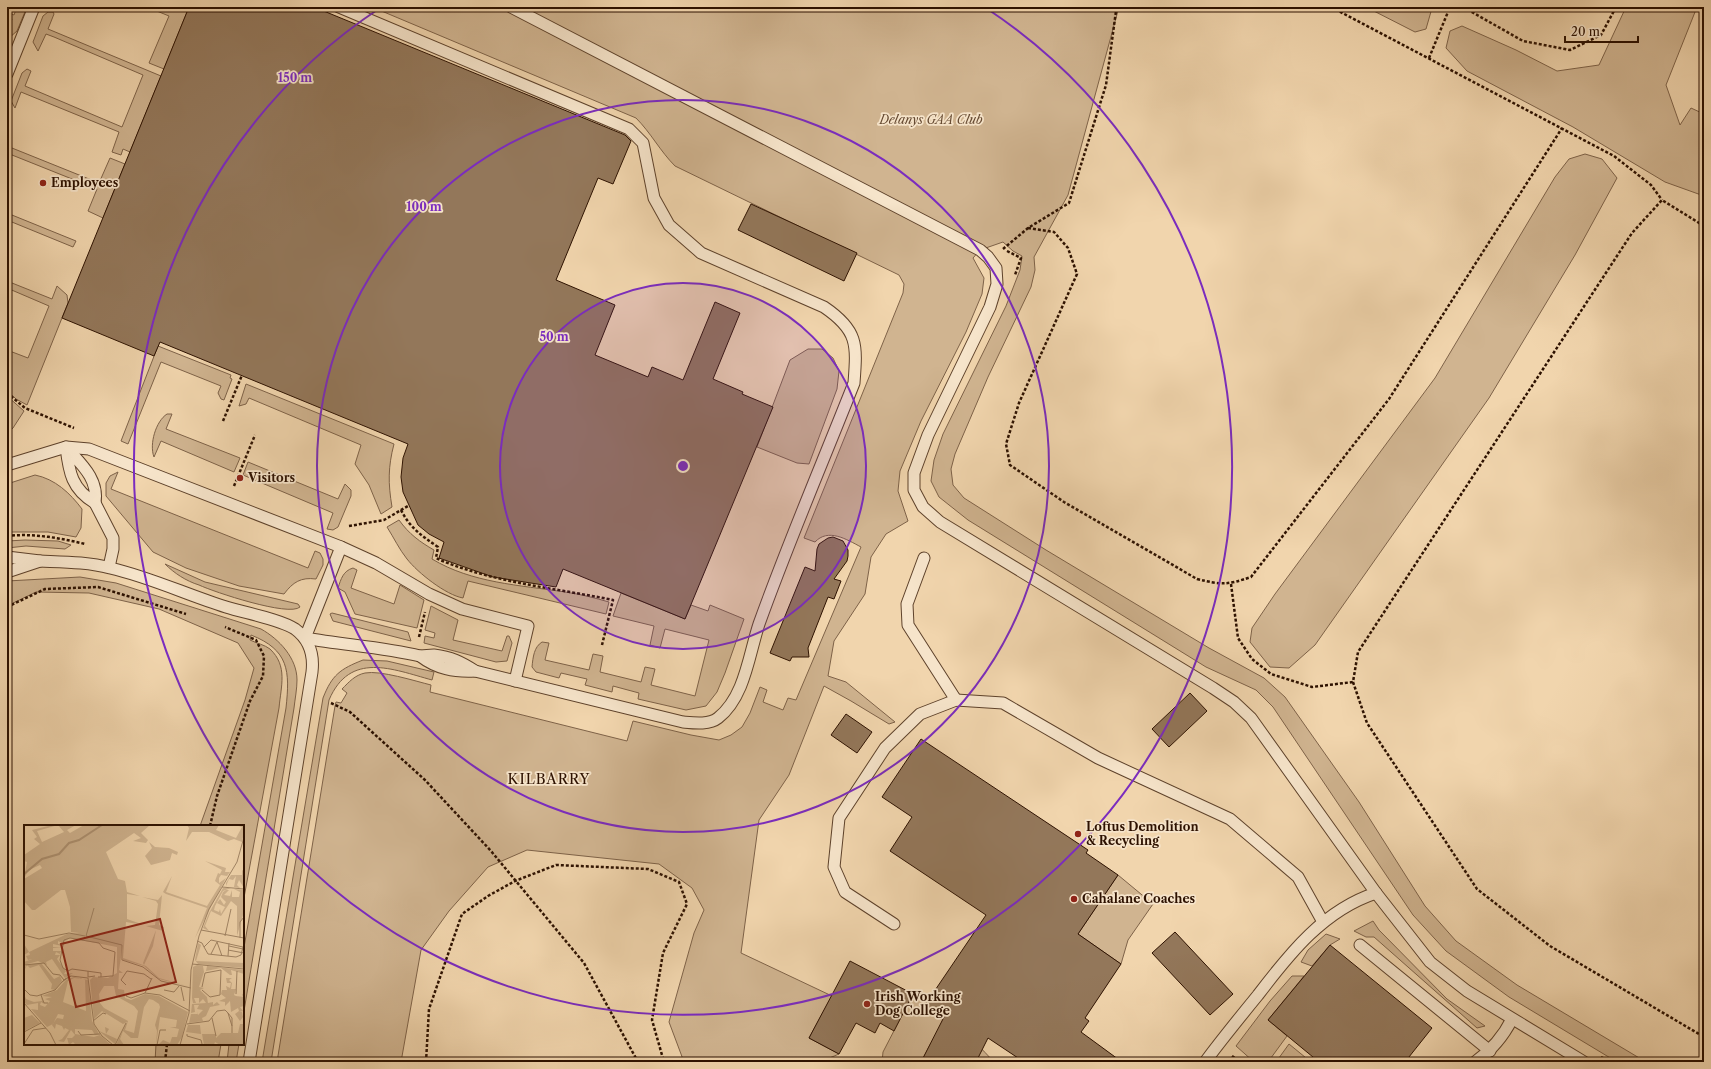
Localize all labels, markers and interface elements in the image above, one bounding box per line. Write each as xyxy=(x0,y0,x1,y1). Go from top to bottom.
scale bar xyxy=(1565,18,1638,44)
text: 20 m xyxy=(1571,24,1600,39)
text: 150 m xyxy=(278,70,312,85)
park label: Delanys GAA Club xyxy=(878,112,983,127)
place label: Employees xyxy=(51,175,119,190)
marker: Employees xyxy=(38,178,48,188)
text: 100 m xyxy=(406,199,442,214)
text: 50 m xyxy=(539,329,569,344)
centre of rings xyxy=(676,459,690,473)
place label: Visitors xyxy=(247,470,296,485)
marker: Visitors xyxy=(235,473,245,483)
district label: KILBARRY xyxy=(507,770,591,788)
place label: Loftus Demolition & Recycling xyxy=(1086,819,1199,848)
inset map xyxy=(24,825,244,1045)
marker: Loftus Demolition & Recycling xyxy=(1073,829,1083,839)
place label: Cahalane Coaches xyxy=(1082,891,1196,906)
marker: Cahalane Coaches xyxy=(1069,894,1079,904)
place label: Irish Working Dog College xyxy=(875,989,962,1018)
marker: Irish Working Dog College xyxy=(862,999,872,1009)

